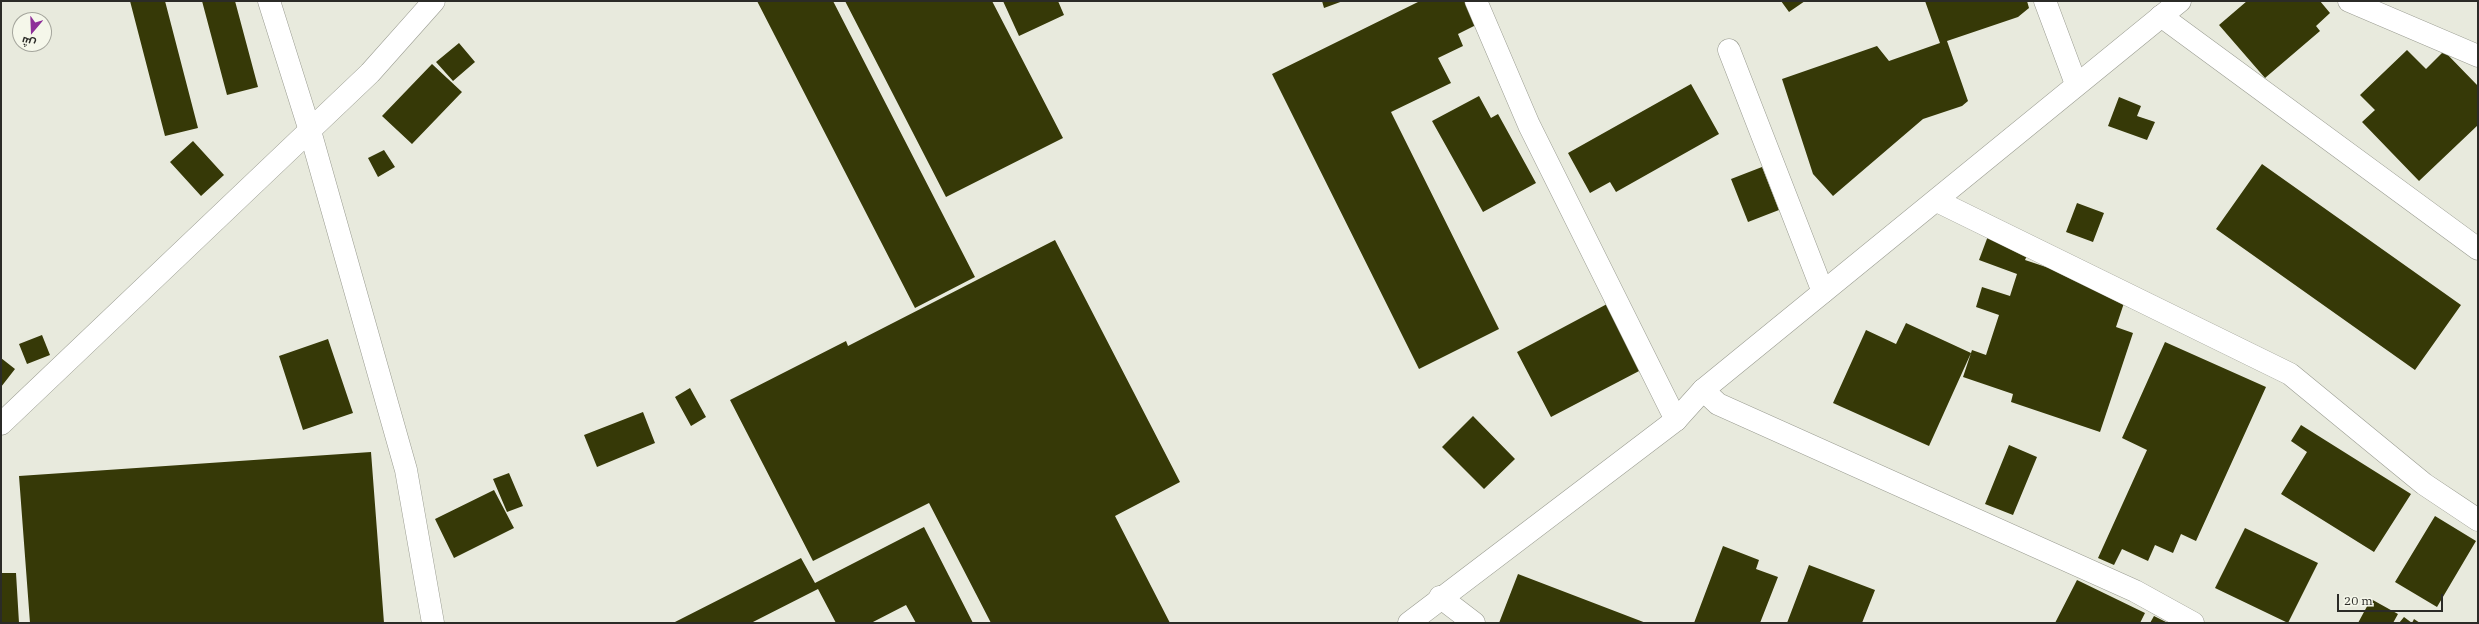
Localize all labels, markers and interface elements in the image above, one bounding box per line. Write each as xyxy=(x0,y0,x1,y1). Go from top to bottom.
north arrow xyxy=(12,12,52,52)
text: ش xyxy=(19,33,37,51)
scale bar xyxy=(2339,586,2445,612)
text: 20 m xyxy=(2344,593,2373,608)

